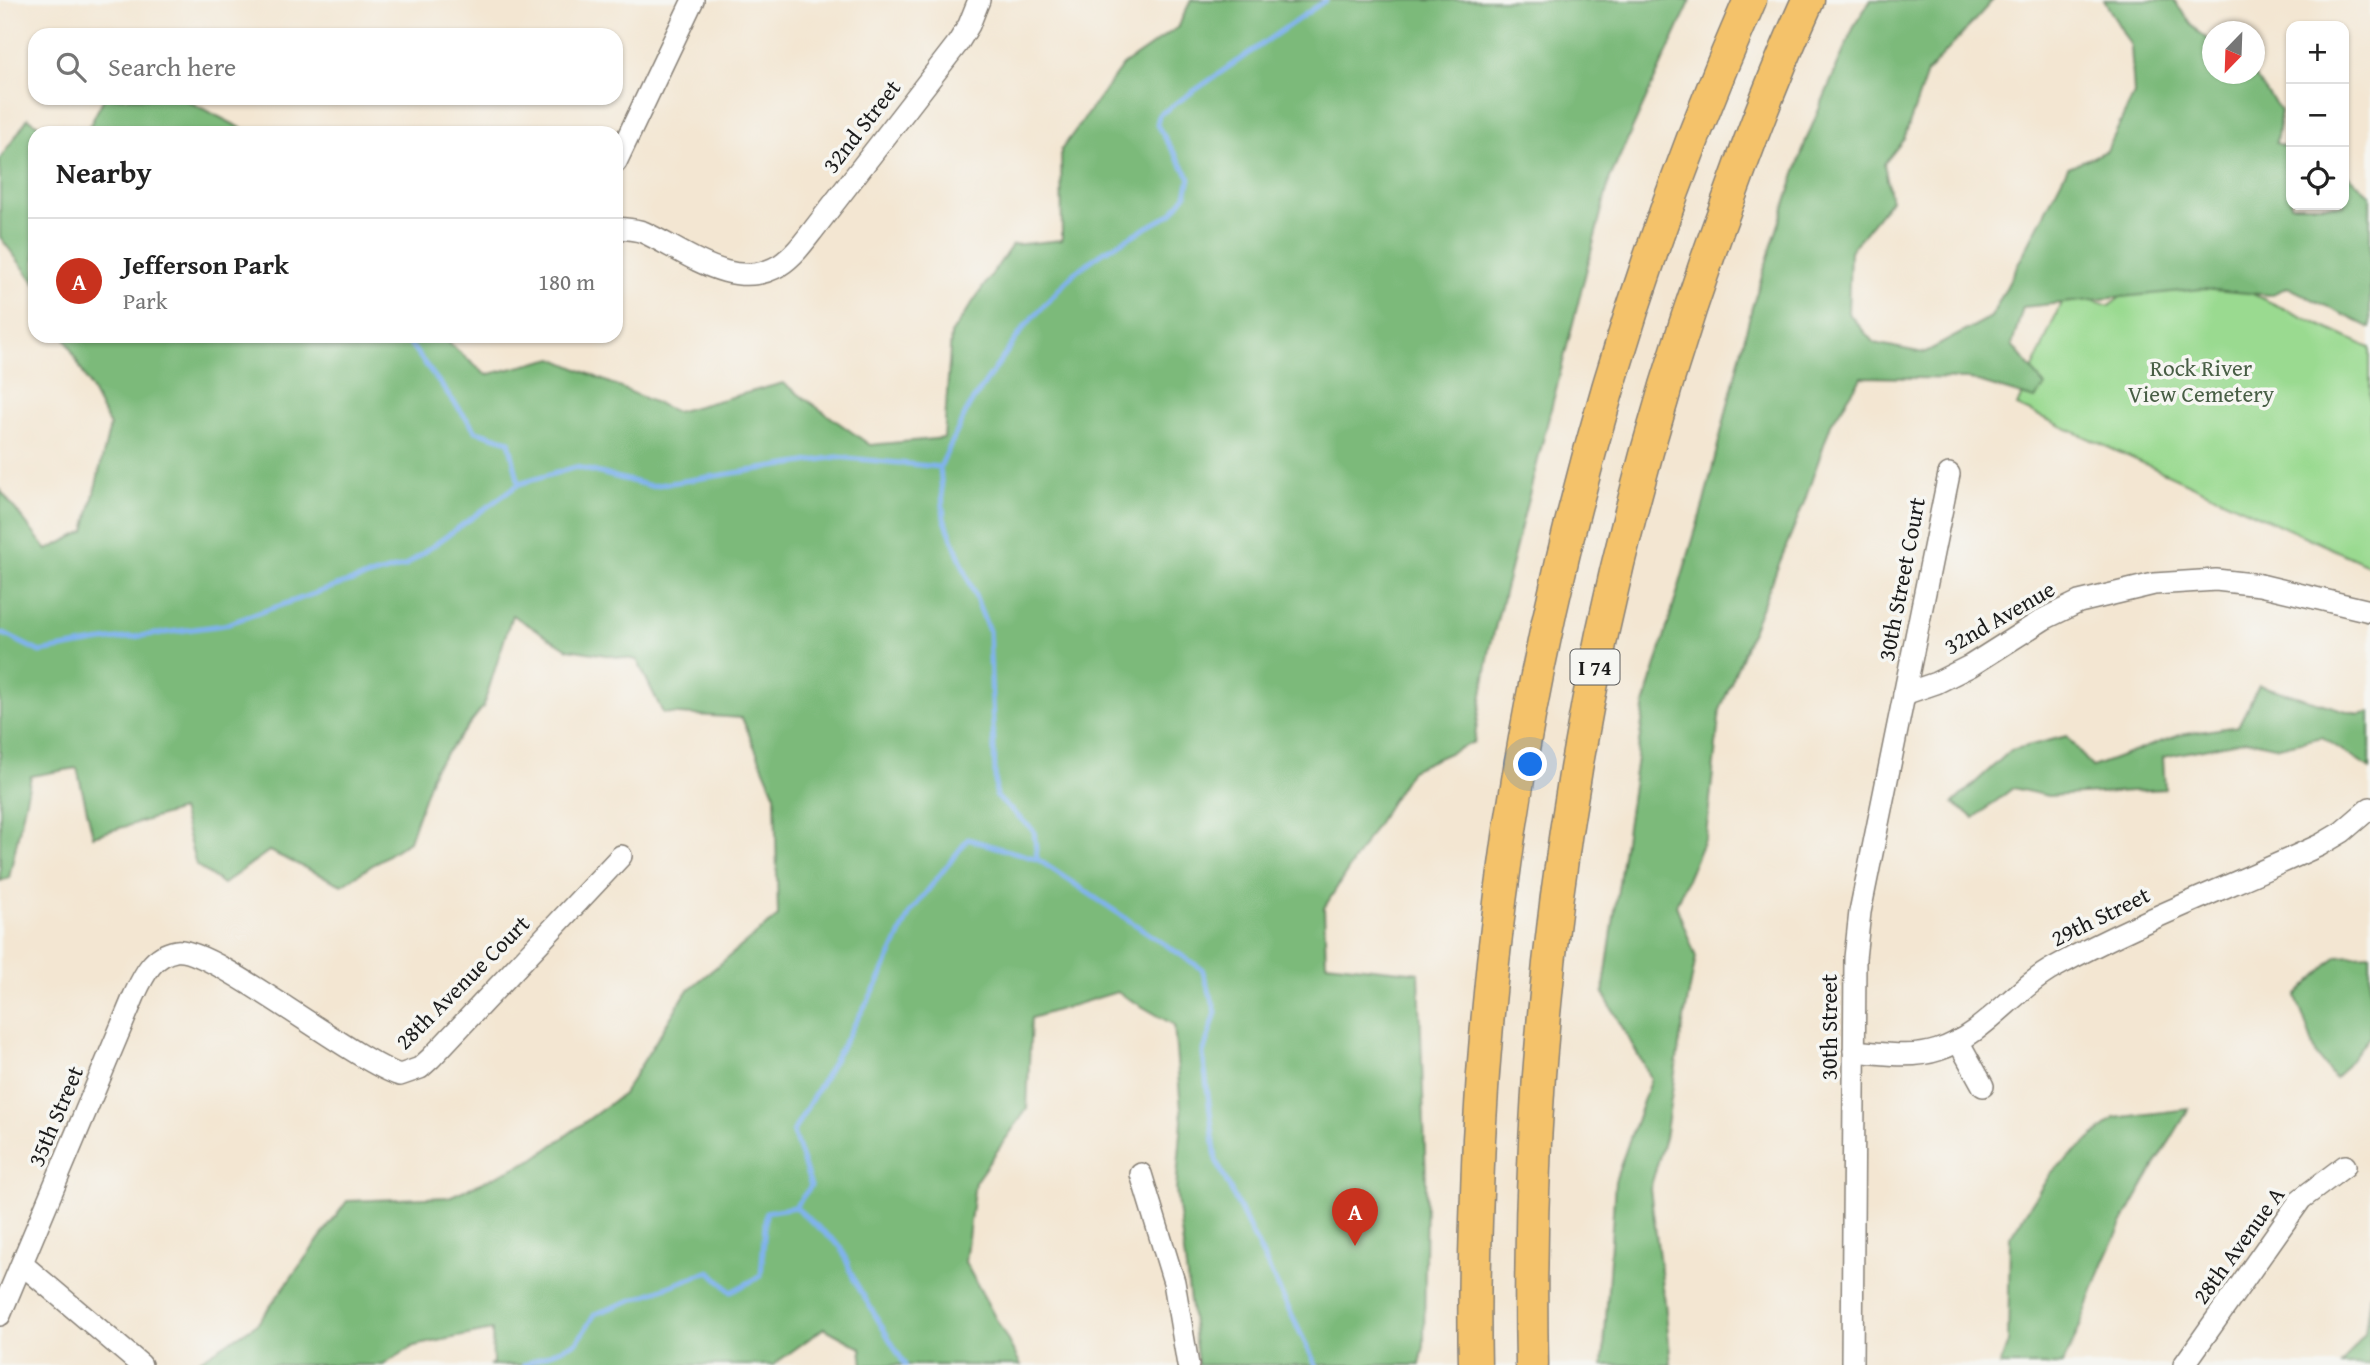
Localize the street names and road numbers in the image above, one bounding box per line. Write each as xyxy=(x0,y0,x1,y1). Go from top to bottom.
street label: 32nd Street xyxy=(814,72,908,180)
street label: 30th Street Court xyxy=(1869,494,1933,664)
street label: 32nd Avenue xyxy=(1937,572,2061,662)
road number: I 74 xyxy=(1570,650,1620,684)
street label: 29th Street xyxy=(2045,878,2155,954)
street label: 28th Avenue Court xyxy=(387,907,537,1057)
street label: 30th Street xyxy=(1812,974,1845,1080)
street label: 35th Street xyxy=(19,1061,91,1171)
street label: 28th Avenue A xyxy=(2184,1179,2292,1310)

